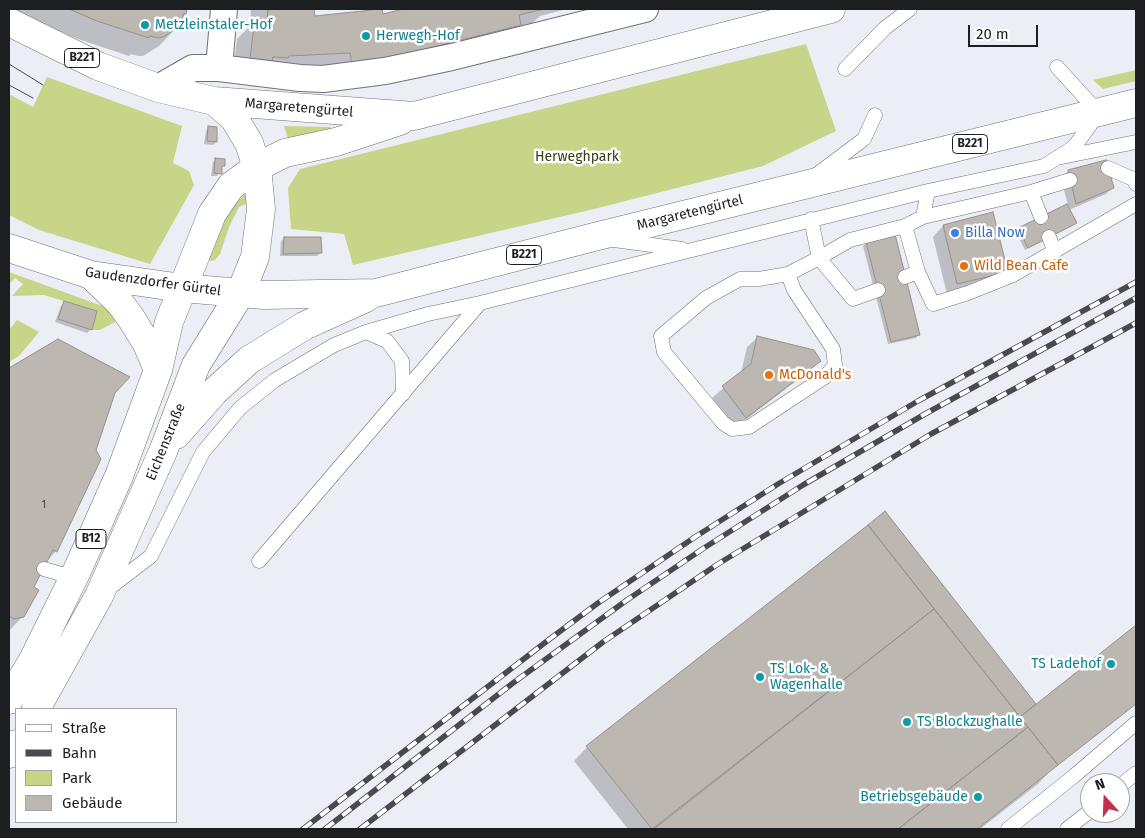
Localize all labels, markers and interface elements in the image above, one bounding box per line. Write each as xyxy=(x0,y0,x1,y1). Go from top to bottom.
scale bar xyxy=(970,15,1040,47)
place label: Metzleinstaler-Hof xyxy=(155,17,272,33)
marker: Metzleinstaler-Hof xyxy=(139,19,151,31)
text: 20 m xyxy=(976,25,1009,43)
place label: Herwegh-Hof xyxy=(376,28,460,44)
marker: Herwegh-Hof xyxy=(360,30,372,42)
road number: B221 xyxy=(64,48,100,68)
street label: Margaretengürtel xyxy=(244,95,354,121)
road number: B221 xyxy=(952,134,988,154)
park label: Herweghpark xyxy=(535,149,619,165)
street label: Margaretengürtel xyxy=(635,192,745,234)
place label: Billa Now xyxy=(965,225,1025,241)
marker: Billa Now xyxy=(949,227,961,239)
road number: B221 xyxy=(506,246,542,264)
place label: Wild Bean Cafe xyxy=(974,258,1069,274)
marker: Wild Bean Cafe xyxy=(958,260,970,272)
street label: Gaudenzdorfer Gürtel xyxy=(84,264,222,300)
place label: McDonald's xyxy=(779,367,851,383)
marker: McDonald's xyxy=(763,369,775,381)
street label: Eichenstraße xyxy=(143,401,189,483)
house number: 1 xyxy=(42,498,46,512)
road number: B12 xyxy=(76,530,106,548)
place label: TS Ladehof xyxy=(1031,656,1101,672)
marker: TS Ladehof xyxy=(1105,658,1117,670)
place label: TS Lok- & Wagenhalle xyxy=(770,661,843,694)
marker: TS Lok- & Wagenhalle xyxy=(754,671,766,683)
legend xyxy=(15,708,178,823)
place label: TS Blockzughalle xyxy=(917,714,1023,730)
marker: TS Blockzughalle xyxy=(901,716,913,728)
text: Straße xyxy=(62,719,106,737)
text: Bahn xyxy=(62,744,97,762)
text: Park xyxy=(62,769,92,787)
north arrow xyxy=(1080,773,1130,823)
text: N xyxy=(1093,775,1107,794)
place label: Betriebsgebäude xyxy=(860,789,968,805)
marker: Betriebsgebäude xyxy=(972,791,984,803)
text: Gebäude xyxy=(62,794,122,812)

